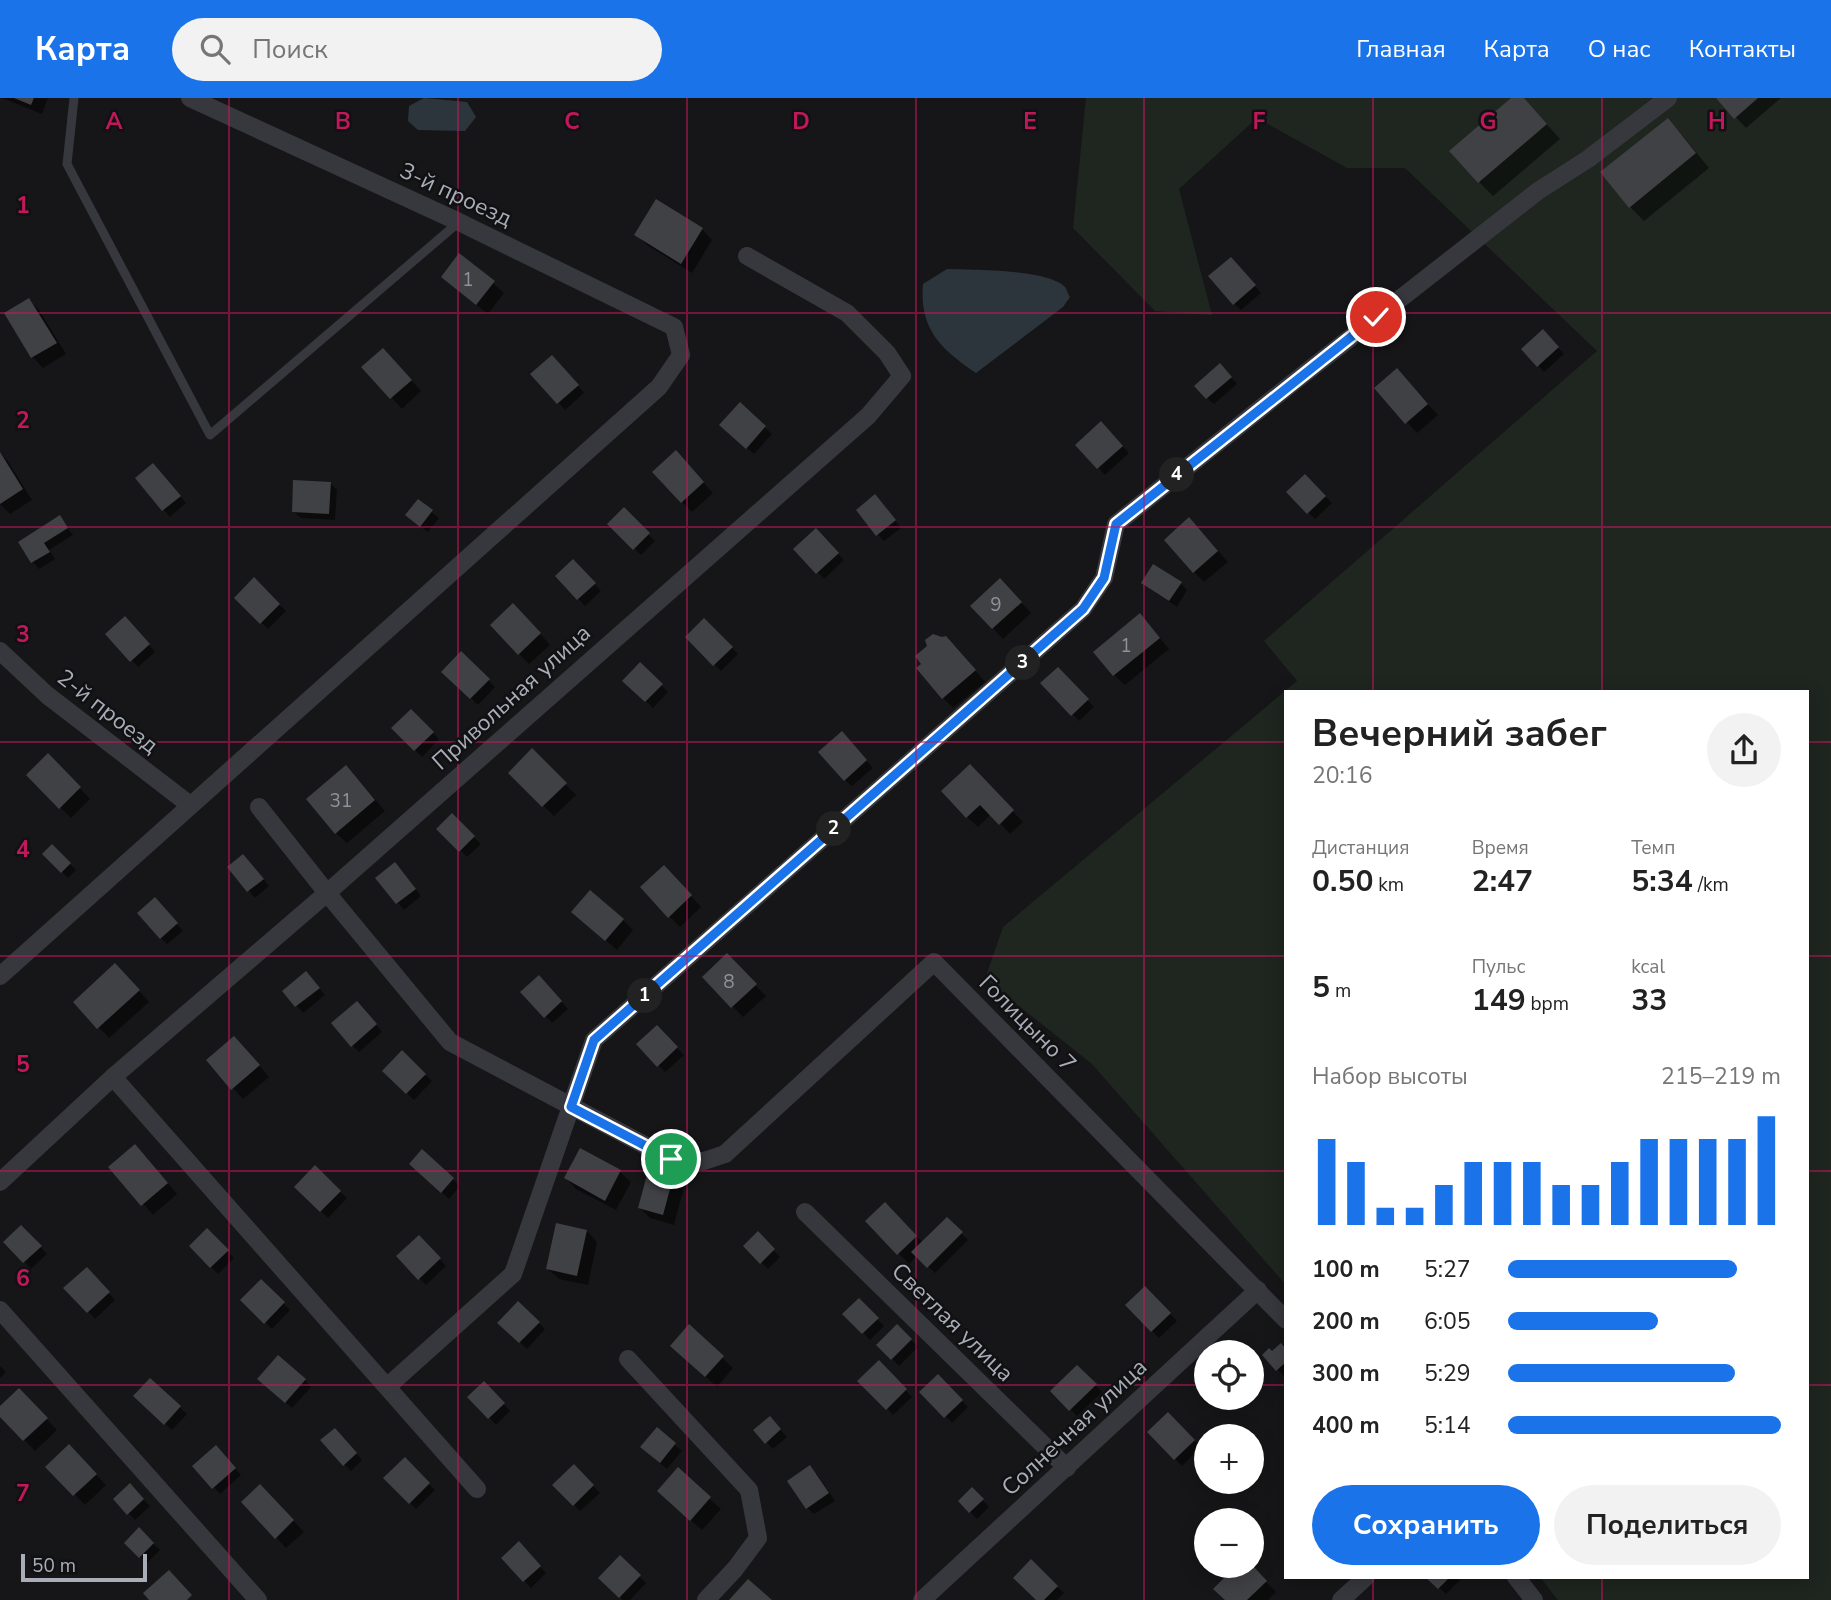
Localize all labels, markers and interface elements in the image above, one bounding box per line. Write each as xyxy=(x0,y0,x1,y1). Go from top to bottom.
search box xyxy=(172,18,662,81)
text: Карта xyxy=(35,27,130,72)
icon: search xyxy=(196,30,234,68)
text: Поиск xyxy=(252,32,328,67)
text: Главная xyxy=(1356,33,1446,65)
text: Карта xyxy=(1484,33,1550,65)
text: О нас xyxy=(1588,33,1651,65)
text: Контакты xyxy=(1689,33,1796,65)
text: A xyxy=(105,106,123,137)
text: B xyxy=(335,106,351,137)
text: C xyxy=(564,106,580,137)
text: D xyxy=(792,106,810,137)
text: E xyxy=(1023,106,1037,137)
text: F xyxy=(1253,106,1266,137)
text: G xyxy=(1480,106,1496,137)
text: H xyxy=(1708,106,1726,137)
street label: 3-й проезд xyxy=(395,155,517,234)
text: 1 xyxy=(16,190,30,221)
house number: 1 xyxy=(462,267,474,293)
pin xyxy=(1346,287,1406,347)
icon: check xyxy=(1357,298,1395,336)
text: 2 xyxy=(16,405,30,436)
pin: 4 xyxy=(1160,458,1194,492)
text: 4 xyxy=(1171,461,1182,487)
house number: 9 xyxy=(990,592,1002,618)
street label: Привольная улица xyxy=(425,618,597,777)
text: 3 xyxy=(16,619,30,650)
house number: 1 xyxy=(1120,633,1132,659)
pin: 3 xyxy=(1006,646,1040,680)
text: 3 xyxy=(1017,649,1028,675)
street label: 2-й проезд xyxy=(51,662,165,761)
text: Вечерний забег xyxy=(1312,708,1607,759)
button: share xyxy=(1707,713,1781,787)
text: 20:16 xyxy=(1312,760,1372,791)
house number: 31 xyxy=(330,788,352,814)
pin: 2 xyxy=(816,812,852,846)
text: 2 xyxy=(828,815,839,841)
text: 4 xyxy=(16,834,30,865)
text: Дистанция xyxy=(1312,835,1409,861)
text: Время xyxy=(1472,835,1529,861)
text: Темп xyxy=(1631,835,1675,861)
text: 0.50 xyxy=(1312,861,1373,902)
text: 2:47 xyxy=(1472,861,1533,902)
text: 5:34 xyxy=(1631,861,1693,902)
text: km xyxy=(1373,872,1404,898)
text: /km xyxy=(1693,872,1729,898)
text: Пульс xyxy=(1472,954,1526,980)
text: kcal xyxy=(1631,954,1665,980)
text: 5 xyxy=(1312,967,1330,1008)
street label: Голицыно 7 xyxy=(972,968,1083,1079)
house number: 8 xyxy=(723,969,735,995)
pin: 1 xyxy=(628,978,662,1014)
text: m xyxy=(1330,978,1351,1004)
text: 149 xyxy=(1472,980,1526,1021)
text: 33 xyxy=(1631,980,1667,1021)
text: 1 xyxy=(639,982,650,1008)
text: bpm xyxy=(1526,991,1569,1017)
text: 5 xyxy=(16,1049,30,1080)
text: Набор высоты xyxy=(1312,1061,1468,1092)
text: 215–219 m xyxy=(1661,1061,1781,1092)
pin xyxy=(641,1129,701,1189)
icon: arrive xyxy=(652,1140,690,1178)
text: 100 m xyxy=(1312,1254,1380,1285)
text: 5:27 xyxy=(1424,1254,1471,1285)
street label: Светлая улица xyxy=(885,1256,1021,1389)
text: 6 xyxy=(16,1263,30,1294)
text: 200 m xyxy=(1312,1306,1380,1337)
text: 6:05 xyxy=(1424,1306,1471,1337)
map controls xyxy=(1194,1340,1264,1578)
button: locate xyxy=(1194,1340,1264,1410)
street label: Солнечная улица xyxy=(995,1352,1154,1503)
text: 300 m xyxy=(1312,1358,1380,1389)
text: 5:29 xyxy=(1424,1358,1471,1389)
text: 400 m xyxy=(1312,1410,1380,1441)
text: 5:14 xyxy=(1424,1410,1471,1441)
button: + xyxy=(1194,1424,1264,1494)
text: 7 xyxy=(16,1478,30,1509)
button: Сохранить xyxy=(1312,1485,1540,1565)
button: Поделиться xyxy=(1554,1485,1781,1565)
button: − xyxy=(1194,1508,1264,1578)
scale bar xyxy=(21,1551,147,1583)
text: 50 m xyxy=(32,1553,76,1579)

